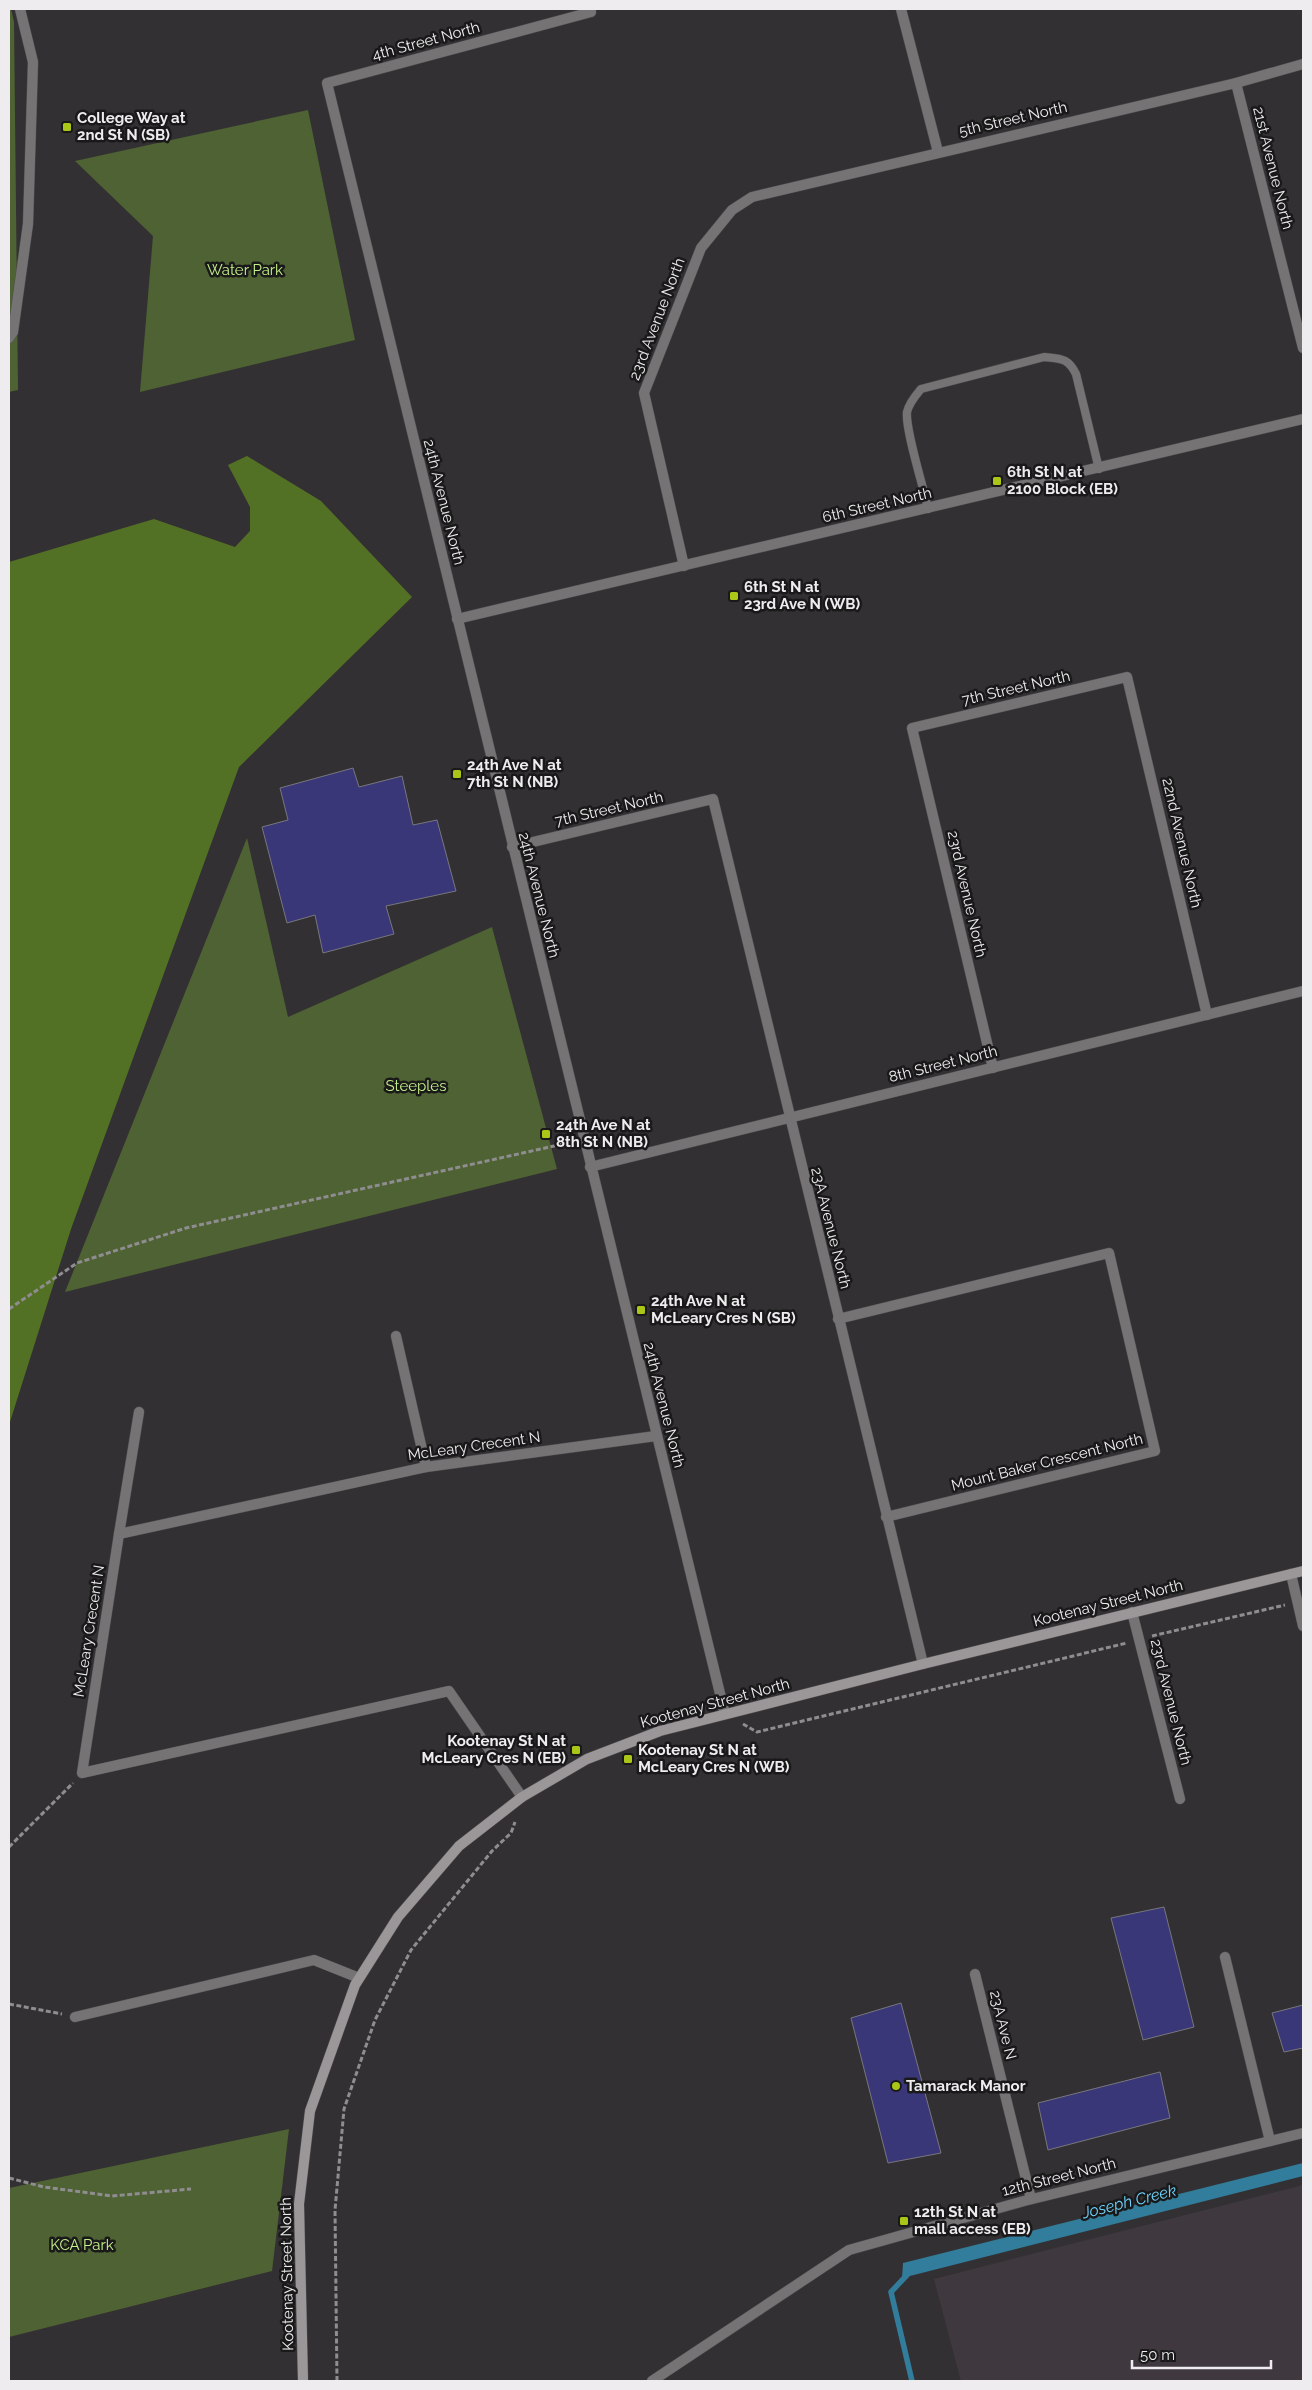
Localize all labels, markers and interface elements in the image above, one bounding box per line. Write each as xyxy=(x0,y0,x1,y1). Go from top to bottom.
street label: 4th Street North xyxy=(370,18,482,64)
street label: 5th Street North xyxy=(957,98,1069,140)
street label: 21st Avenue North xyxy=(1249,105,1297,231)
place label: College Way at 2nd St N (SB) xyxy=(77,109,186,144)
marker: College Way at 2nd St N (SB) xyxy=(61,121,73,133)
street label: 23rd Avenue North xyxy=(625,255,689,383)
park label: Water Park xyxy=(207,261,283,279)
street label: 24th Avenue North xyxy=(420,437,468,567)
place label: 6th St N at 2100 Block (EB) xyxy=(1007,463,1118,498)
marker: 6th St N at 2100 Block (EB) xyxy=(991,475,1003,487)
street label: 6th Street North xyxy=(821,484,933,526)
place label: 6th St N at 23rd Ave N (WB) xyxy=(744,578,860,613)
marker: 6th St N at 23rd Ave N (WB) xyxy=(728,590,740,602)
street label: 7th Street North xyxy=(960,667,1072,709)
place label: 24th Ave N at 7th St N (NB) xyxy=(467,756,562,791)
marker: 24th Ave N at 7th St N (NB) xyxy=(451,768,463,780)
street label: 22nd Avenue North xyxy=(1158,776,1206,910)
street label: 7th Street North xyxy=(553,788,665,830)
street label: 23rd Avenue North xyxy=(944,829,990,959)
street label: 24th Avenue North xyxy=(515,830,563,960)
street label: 8th Street North xyxy=(887,1042,999,1086)
park label: Steeples xyxy=(386,1077,446,1095)
place label: 24th Ave N at 8th St N (NB) xyxy=(556,1116,651,1151)
marker: 24th Ave N at 8th St N (NB) xyxy=(540,1128,552,1140)
street label: 23A Avenue North xyxy=(807,1165,855,1291)
place label: 24th Ave N at McLeary Cres N (SB) xyxy=(651,1292,796,1327)
marker: 24th Ave N at McLeary Cres N (SB) xyxy=(635,1304,647,1316)
street label: 24th Avenue North xyxy=(640,1340,688,1470)
street label: McLeary Crecent N xyxy=(406,1428,542,1464)
street label: Mount Baker Crescent North xyxy=(949,1429,1145,1495)
street label: McLeary Crecent N xyxy=(70,1564,108,1698)
street label: Kootenay Street North xyxy=(1031,1576,1185,1630)
street label: 23rd Avenue North xyxy=(1147,1637,1195,1767)
street label: Kootenay Street North xyxy=(638,1674,792,1732)
place label: Kootenay St N at McLeary Cres N (EB) xyxy=(422,1732,566,1767)
place label: Kootenay St N at McLeary Cres N (WB) xyxy=(638,1741,790,1776)
marker: Kootenay St N at McLeary Cres N (EB) xyxy=(570,1744,582,1756)
marker: Kootenay St N at McLeary Cres N (WB) xyxy=(622,1753,634,1765)
street label: 23A Ave N xyxy=(986,1989,1020,2061)
place label: Tamarack Manor xyxy=(906,2077,1026,2095)
marker: Tamarack Manor xyxy=(890,2080,902,2092)
street label: 12th Street North xyxy=(1000,2154,1118,2200)
water label: Joseph Creek xyxy=(1079,2181,1179,2223)
street label: Kootenay Street North xyxy=(277,2197,297,2351)
place label: 12th St N at mall access (EB) xyxy=(914,2203,1031,2238)
marker: 12th St N at mall access (EB) xyxy=(898,2215,910,2227)
park label: KCA Park xyxy=(50,2236,114,2254)
scale bar xyxy=(1132,2338,1271,2370)
text: 50 m xyxy=(1140,2346,1175,2364)

